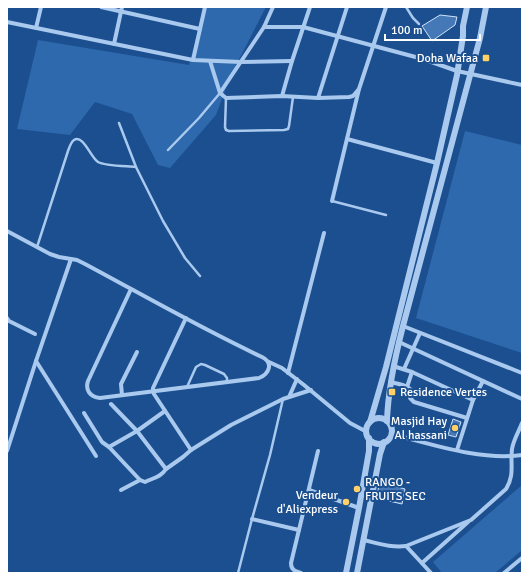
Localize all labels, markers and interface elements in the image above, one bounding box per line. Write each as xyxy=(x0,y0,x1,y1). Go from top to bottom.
scale bar xyxy=(385,16,480,42)
text: 100 m xyxy=(391,23,423,38)
place label: Doha Wafaa xyxy=(417,51,478,66)
marker: Doha Wafaa xyxy=(481,53,491,63)
place label: Residence Vertes xyxy=(400,385,487,400)
marker: Residence Vertes xyxy=(387,387,397,397)
place label: Masjid Hay Al hassani xyxy=(391,414,447,443)
marker: Masjid Hay Al hassani xyxy=(450,423,460,433)
place label: RANGO - FRUITS SEC xyxy=(365,475,426,504)
marker: RANGO - FRUITS SEC xyxy=(352,484,362,494)
place label: Vendeur d'Aliexpress xyxy=(277,488,339,517)
marker: Vendeur d'Aliexpress xyxy=(341,497,351,507)

